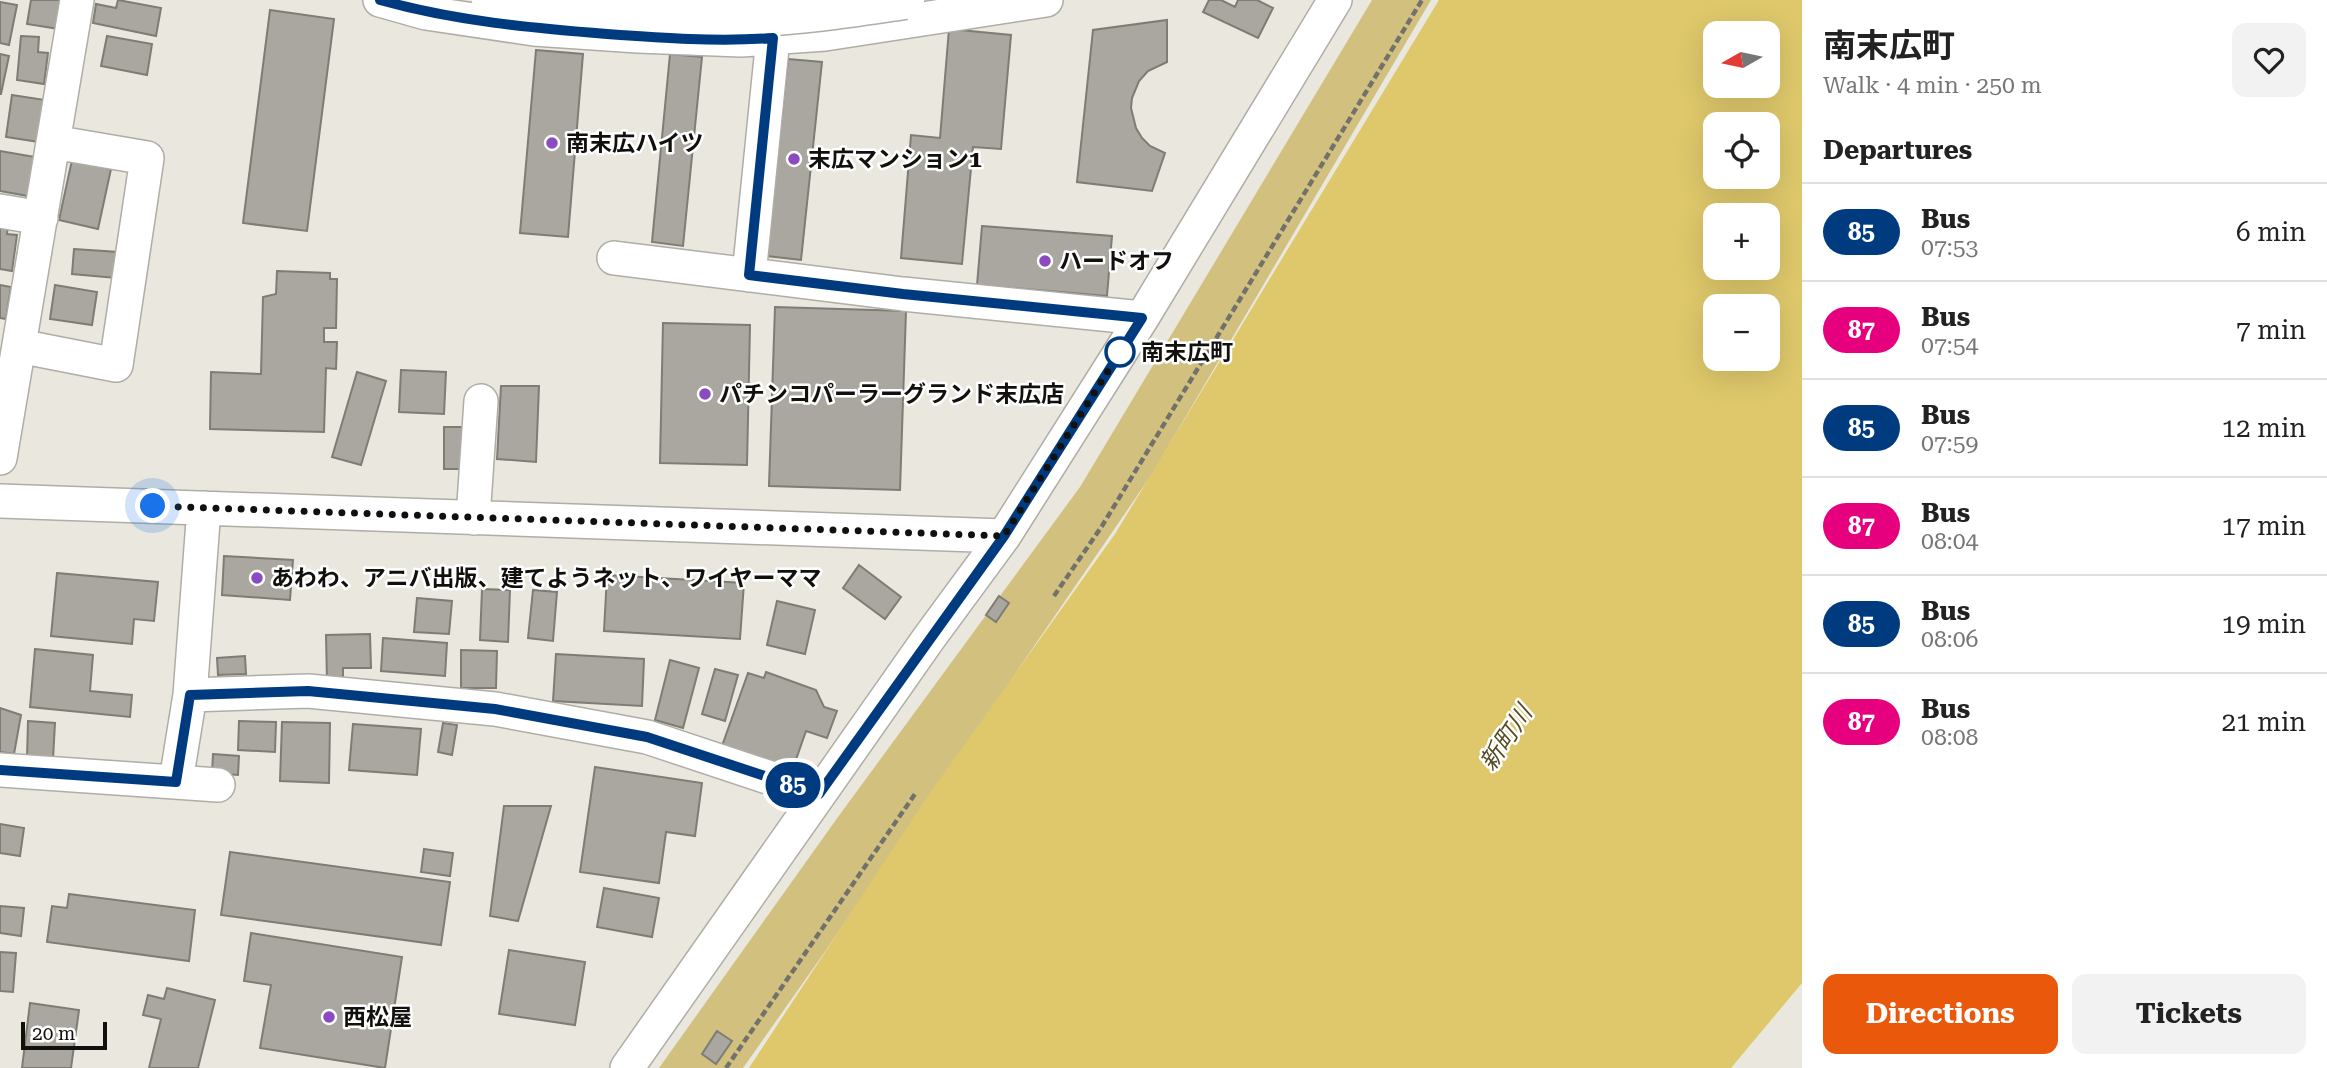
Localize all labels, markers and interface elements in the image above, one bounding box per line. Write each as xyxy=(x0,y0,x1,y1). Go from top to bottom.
north arrow xyxy=(1703,21,1780,98)
map controls xyxy=(1703,21,1780,371)
button: heart xyxy=(2232,23,2306,97)
text: 南末広町 xyxy=(1823,26,1955,65)
text: Walk · 4 min · 250 m xyxy=(1823,72,2042,99)
button: locate xyxy=(1703,112,1780,189)
place label: 南末広ハイツ xyxy=(566,130,704,157)
marker: 南末広ハイツ xyxy=(544,135,560,151)
text: Departures xyxy=(1823,135,1972,165)
place label: 末広マンション1 xyxy=(808,146,982,173)
marker: 末広マンション1 xyxy=(786,151,802,167)
button: + xyxy=(1703,203,1780,280)
text: Bus xyxy=(1921,204,1970,234)
text: 6 min xyxy=(2236,217,2306,247)
text: 85 xyxy=(1848,218,1875,246)
text: 07:53 xyxy=(1921,234,1978,261)
place label: ハードオフ xyxy=(1059,248,1174,275)
marker: ハードオフ xyxy=(1037,253,1053,269)
button: − xyxy=(1703,294,1780,371)
text: Bus xyxy=(1921,302,1970,332)
text: 7 min xyxy=(2236,315,2306,345)
text: 87 xyxy=(1848,316,1875,344)
text: 07:54 xyxy=(1921,332,1978,359)
marker: 南末広町 xyxy=(1105,337,1135,367)
place label: 南末広町 xyxy=(1141,339,1233,366)
place label: パチンコパーラーグランド末広店 xyxy=(719,381,1064,408)
marker: パチンコパーラーグランド末広店 xyxy=(697,386,713,402)
text: Bus xyxy=(1921,400,1970,430)
text: 12 min xyxy=(2222,413,2306,443)
text: 85 xyxy=(1848,414,1875,442)
text: 07:59 xyxy=(1921,430,1978,457)
your location xyxy=(135,488,170,523)
text: Bus xyxy=(1921,498,1970,528)
text: 17 min xyxy=(2222,511,2306,541)
text: 87 xyxy=(1848,512,1875,540)
text: 08:04 xyxy=(1921,528,1978,555)
place label: あわわ、アニバ出版、建てようネット、ワイヤーママ xyxy=(271,565,821,592)
marker: あわわ、アニバ出版、建てようネット、ワイヤーママ xyxy=(249,570,265,586)
text: Bus xyxy=(1921,596,1970,626)
text: 19 min xyxy=(2222,609,2306,639)
text: 85 xyxy=(1848,610,1875,638)
text: 08:06 xyxy=(1921,626,1978,653)
text: Bus xyxy=(1921,694,1970,724)
water label: 新町川 xyxy=(1474,698,1539,776)
text: 21 min xyxy=(2222,707,2306,737)
text: 87 xyxy=(1848,708,1875,736)
text: 08:08 xyxy=(1921,724,1978,751)
line badge: 85 xyxy=(762,762,824,808)
text: 85 xyxy=(780,771,806,799)
button: Directions xyxy=(1823,974,2058,1054)
button: Tickets xyxy=(2072,974,2306,1054)
place label: 西松屋 xyxy=(343,1004,412,1031)
marker: 西松屋 xyxy=(321,1009,337,1025)
scale bar xyxy=(21,1019,107,1051)
text: 20 m xyxy=(32,1022,75,1045)

